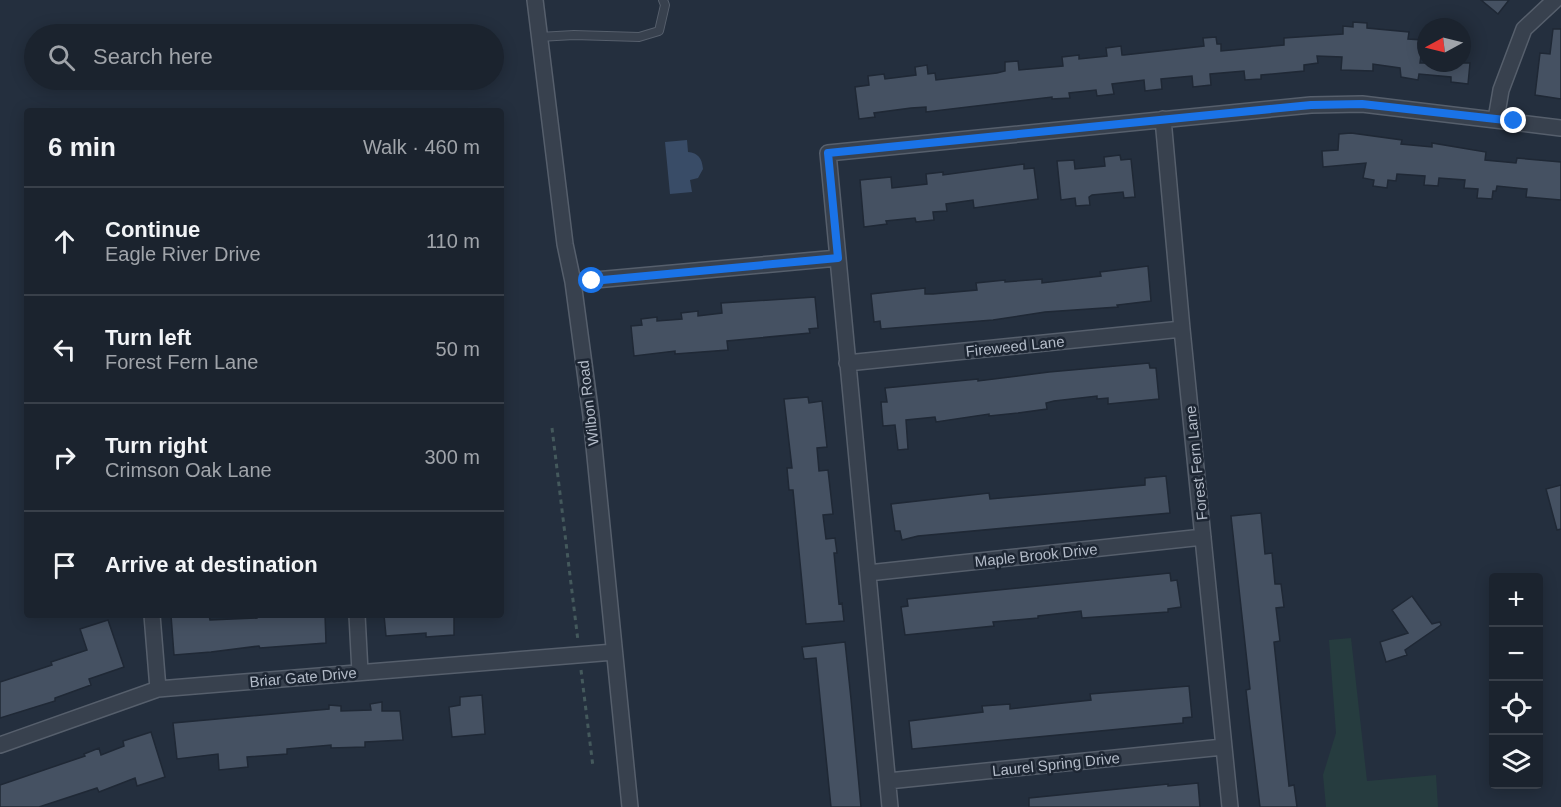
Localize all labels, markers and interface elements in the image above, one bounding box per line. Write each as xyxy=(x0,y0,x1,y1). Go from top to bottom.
north arrow xyxy=(1417,18,1471,72)
search box xyxy=(24,24,504,90)
icon: search xyxy=(45,41,78,74)
text: Search here xyxy=(93,44,213,69)
route end xyxy=(1500,107,1526,133)
text: 6 min xyxy=(48,132,116,162)
text: Walk · 460 m xyxy=(363,136,480,158)
text: Continue xyxy=(105,217,200,242)
icon: ahead xyxy=(48,225,81,258)
text: 110 m xyxy=(426,230,480,252)
text: Eagle River Drive xyxy=(105,243,261,265)
route start xyxy=(578,267,604,293)
text: Turn left xyxy=(105,325,191,350)
street label: Fireweed Lane xyxy=(965,332,1065,360)
icon: left xyxy=(48,333,81,366)
text: 50 m xyxy=(436,338,480,360)
text: Forest Fern Lane xyxy=(105,351,258,373)
street label: Wilbon Road xyxy=(574,359,602,447)
street label: Forest Fern Lane xyxy=(1182,405,1210,521)
text: Turn right xyxy=(105,433,207,458)
icon: right xyxy=(48,441,81,474)
text: 300 m xyxy=(424,446,480,468)
text: Crimson Oak Lane xyxy=(105,459,272,481)
street label: Maple Brook Drive xyxy=(974,540,1098,570)
icon: arrive xyxy=(48,549,81,582)
text: Arrive at destination xyxy=(105,552,318,577)
map controls xyxy=(1489,573,1543,789)
button: + xyxy=(1489,573,1543,627)
button: − xyxy=(1489,627,1543,681)
street label: Briar Gate Drive xyxy=(249,664,357,690)
button: locate xyxy=(1489,681,1543,735)
button: layers xyxy=(1489,735,1543,789)
street label: Laurel Spring Drive xyxy=(991,749,1121,779)

